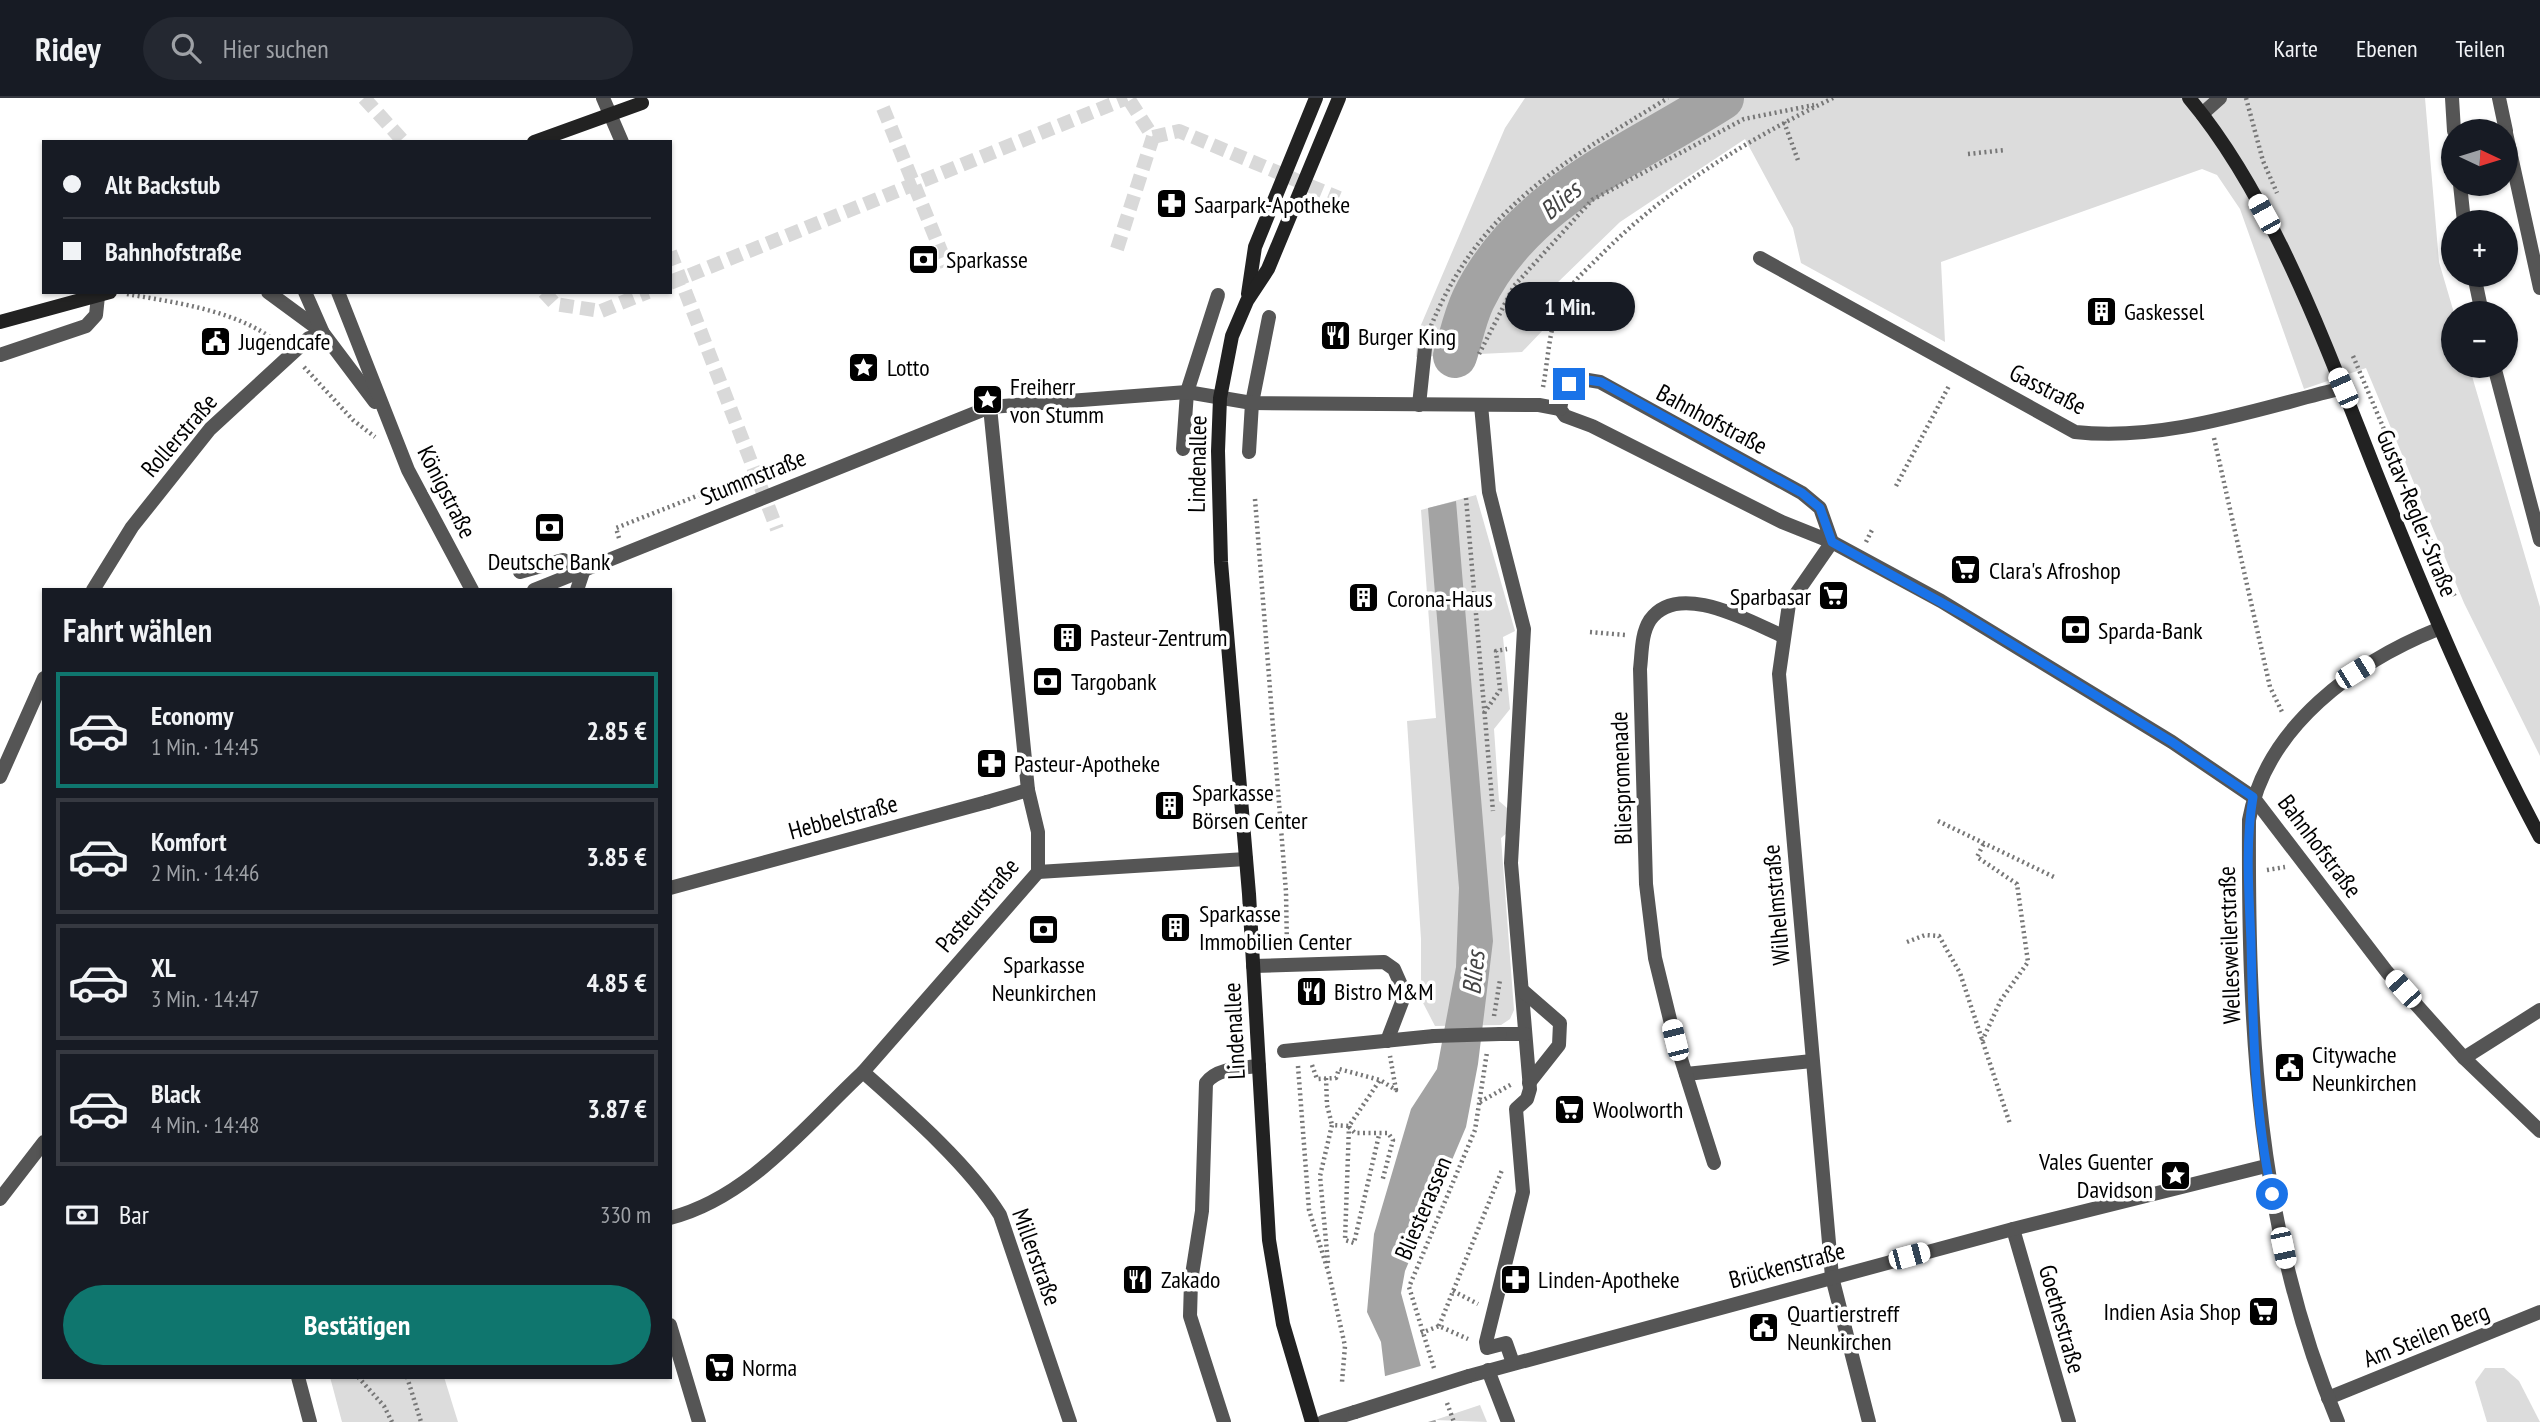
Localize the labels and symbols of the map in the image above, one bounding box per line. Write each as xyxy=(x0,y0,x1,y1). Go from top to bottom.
north arrow xyxy=(2441,119,2518,196)
water label: Blies xyxy=(1533,172,1589,227)
pharmacy icon: Saarpark-Apotheke xyxy=(1154,187,1188,221)
place label: Saarpark-Apotheke xyxy=(1194,189,1350,220)
car xyxy=(2245,191,2284,237)
bank icon: Sparkasse xyxy=(906,242,940,276)
place label: Sparkasse xyxy=(946,244,1028,275)
callout: 1 Min. xyxy=(1504,282,1634,331)
building icon: Gaskessel xyxy=(2084,294,2118,328)
place label: Gaskessel xyxy=(2124,296,2205,327)
restaurant icon: Burger King xyxy=(1318,319,1352,353)
place label: Burger King xyxy=(1358,321,1456,352)
public building icon: Jugendcafe xyxy=(199,324,233,358)
place label: Jugendcafe xyxy=(238,326,330,357)
place icon: Lotto xyxy=(847,350,881,384)
place label: Lotto xyxy=(887,352,930,383)
street label: Gasstraße xyxy=(2004,357,2092,421)
car xyxy=(2325,365,2362,411)
route end xyxy=(1553,368,1585,400)
place label: Freiherr von Stumm xyxy=(1010,371,1104,430)
street label: Bahnhofstraße xyxy=(1651,377,1773,461)
place icon: Freiherr von Stumm xyxy=(970,383,1004,417)
street label: Rollerstraße xyxy=(134,387,224,483)
street label: Lindenallee xyxy=(1181,415,1213,513)
street label: Gustav-Regler-Straße xyxy=(2369,425,2465,601)
street label: Königstraße xyxy=(411,440,483,544)
street label: Stummstraße xyxy=(696,442,810,512)
bank icon: Deutsche Bank xyxy=(532,510,566,544)
place label: Deutsche Bank xyxy=(488,546,611,577)
supermarket icon: Clara's Afroshop xyxy=(1949,553,1983,587)
place label: Clara's Afroshop xyxy=(1989,555,2121,586)
supermarket icon: Sparbasar xyxy=(1817,579,1851,613)
building icon: Corona-Haus xyxy=(1347,581,1381,615)
place label: Sparbasar xyxy=(1730,581,1811,612)
place label: Corona-Haus xyxy=(1387,583,1493,614)
bank icon: Sparda-Bank xyxy=(2058,613,2092,647)
place label: Sparda-Bank xyxy=(2098,615,2203,646)
building icon: Pasteur-Zentrum xyxy=(1050,620,1084,654)
place label: Pasteur-Zentrum xyxy=(1090,622,1227,653)
car xyxy=(2332,652,2379,692)
bank icon: Targobank xyxy=(1031,664,1065,698)
place label: Targobank xyxy=(1071,666,1157,697)
street label: Bliespromenade xyxy=(1603,711,1639,845)
pharmacy icon: Pasteur-Apotheke xyxy=(974,746,1008,780)
place label: Pasteur-Apotheke xyxy=(1014,748,1160,779)
place label: Sparkasse Börsen Center xyxy=(1192,777,1308,836)
street label: Hebbelstraße xyxy=(785,788,901,846)
street label: Bahnhofstraße xyxy=(2271,788,2369,904)
building icon: Sparkasse Börsen Center xyxy=(1152,789,1186,823)
street label: Wilhelmstraße xyxy=(1755,843,1797,967)
street label: Pasteurstraße xyxy=(929,851,1025,959)
street label: Wellesweilerstraße xyxy=(2211,865,2247,1025)
place label: Sparkasse Immobilien Center xyxy=(1199,898,1352,957)
building icon: Sparkasse Immobilien Center xyxy=(1159,910,1193,944)
bank icon: Sparkasse Neunkirchen xyxy=(1027,913,1061,947)
water label: Blies xyxy=(1454,947,1492,996)
place label: Sparkasse Neunkirchen xyxy=(992,949,1096,1008)
car xyxy=(2382,966,2425,1012)
restaurant icon: Bistro M&M xyxy=(1294,974,1328,1008)
place label: Bistro M&M xyxy=(1334,976,1434,1007)
street label: Lindenallee xyxy=(1216,982,1252,1080)
car xyxy=(1660,1017,1691,1063)
place label: Citywache Neunkirchen xyxy=(2312,1039,2416,1098)
public building icon: Citywache Neunkirchen xyxy=(2272,1051,2306,1085)
supermarket icon: Woolworth xyxy=(1553,1092,1587,1126)
place label: Woolworth xyxy=(1593,1094,1683,1125)
place label: Vales Guenter Davidson xyxy=(2038,1146,2153,1205)
street label: Bliesterassen xyxy=(1387,1152,1459,1264)
place icon: Vales Guenter Davidson xyxy=(2159,1158,2193,1192)
route start xyxy=(2256,1178,2288,1210)
street label: Millerstraße xyxy=(1005,1204,1069,1310)
car xyxy=(2269,1225,2298,1271)
street label: Brückenstraße xyxy=(1726,1235,1848,1295)
car xyxy=(1886,1240,1933,1272)
street label: Goethestraße xyxy=(2032,1261,2092,1377)
restaurant icon: Zakado xyxy=(1121,1262,1155,1296)
pharmacy icon: Linden-Apotheke xyxy=(1498,1262,1532,1296)
place label: Zakado xyxy=(1161,1264,1220,1295)
place label: Linden-Apotheke xyxy=(1538,1264,1680,1295)
supermarket icon: Indien Asia Shop xyxy=(2247,1294,2281,1328)
place label: Indien Asia Shop xyxy=(2103,1296,2241,1327)
street label: Am Steilen Berg xyxy=(2358,1296,2494,1374)
place label: Quartierstreff Neunkirchen xyxy=(1787,1298,1900,1357)
public building icon: Quartierstreff Neunkirchen xyxy=(1747,1310,1781,1344)
supermarket icon: Norma xyxy=(702,1350,736,1384)
place label: Norma xyxy=(742,1352,797,1383)

